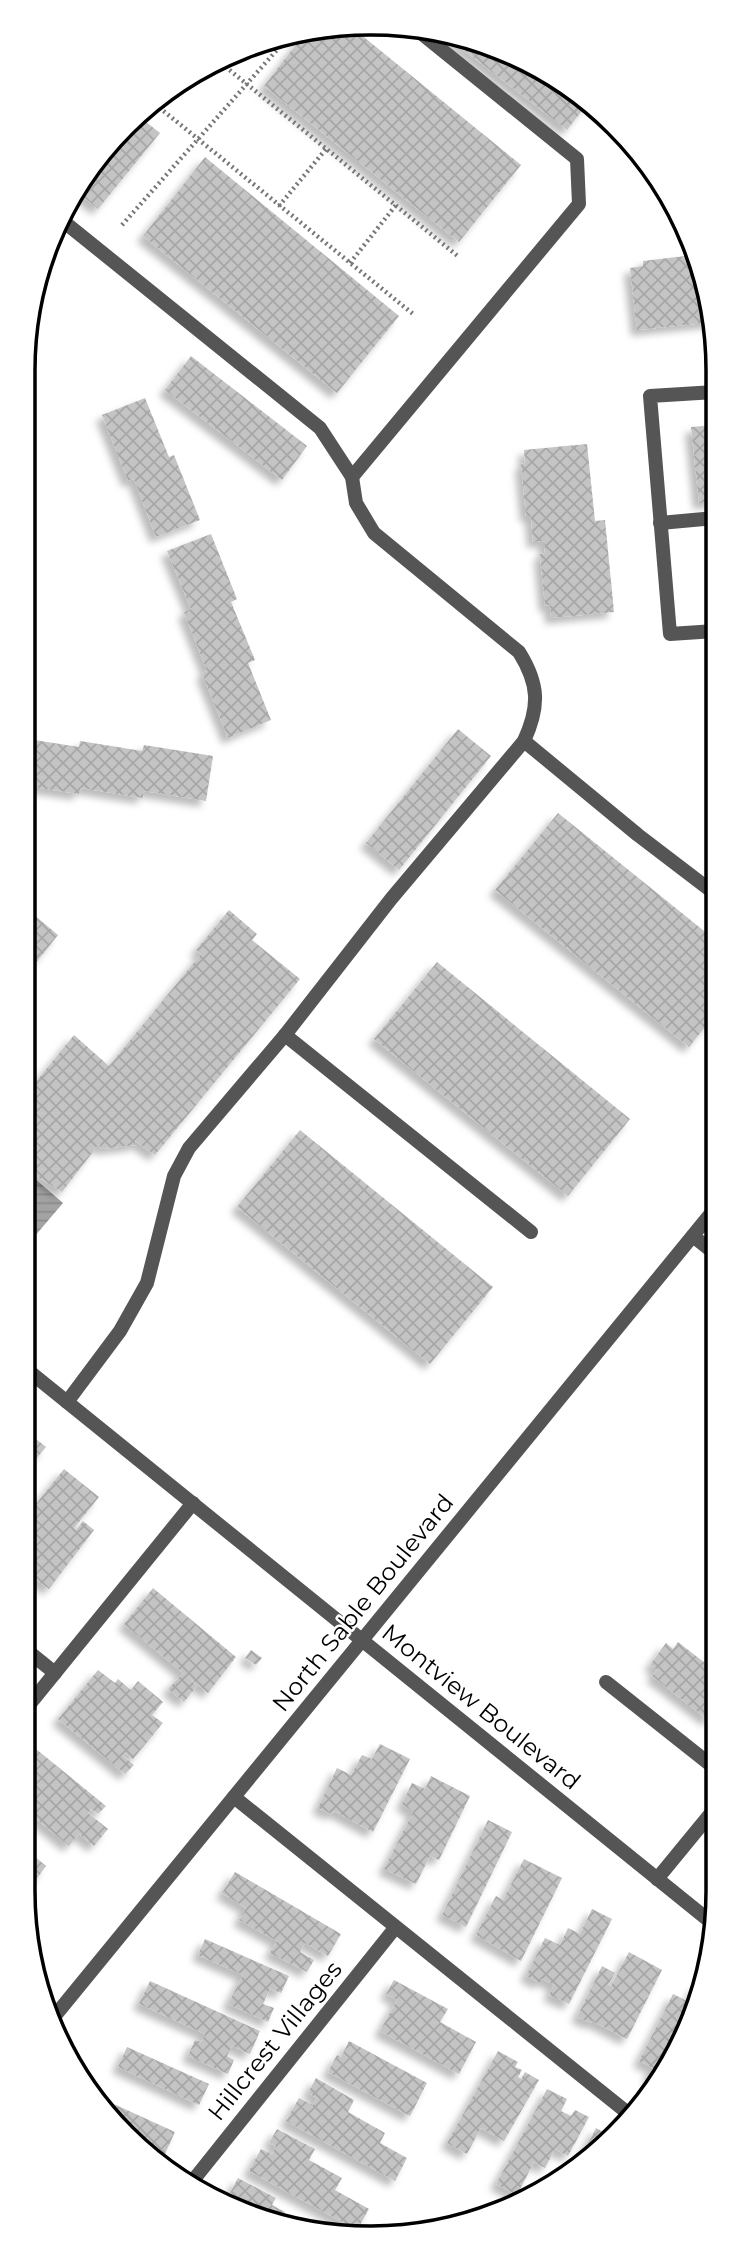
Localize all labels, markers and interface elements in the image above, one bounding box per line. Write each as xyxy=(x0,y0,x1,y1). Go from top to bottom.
street label: North Sable Boulevard xyxy=(266,1488,459,1717)
street label: Montview Boulevard xyxy=(376,1618,586,1796)
street label: Hillcrest Villages xyxy=(202,1955,348,2126)

